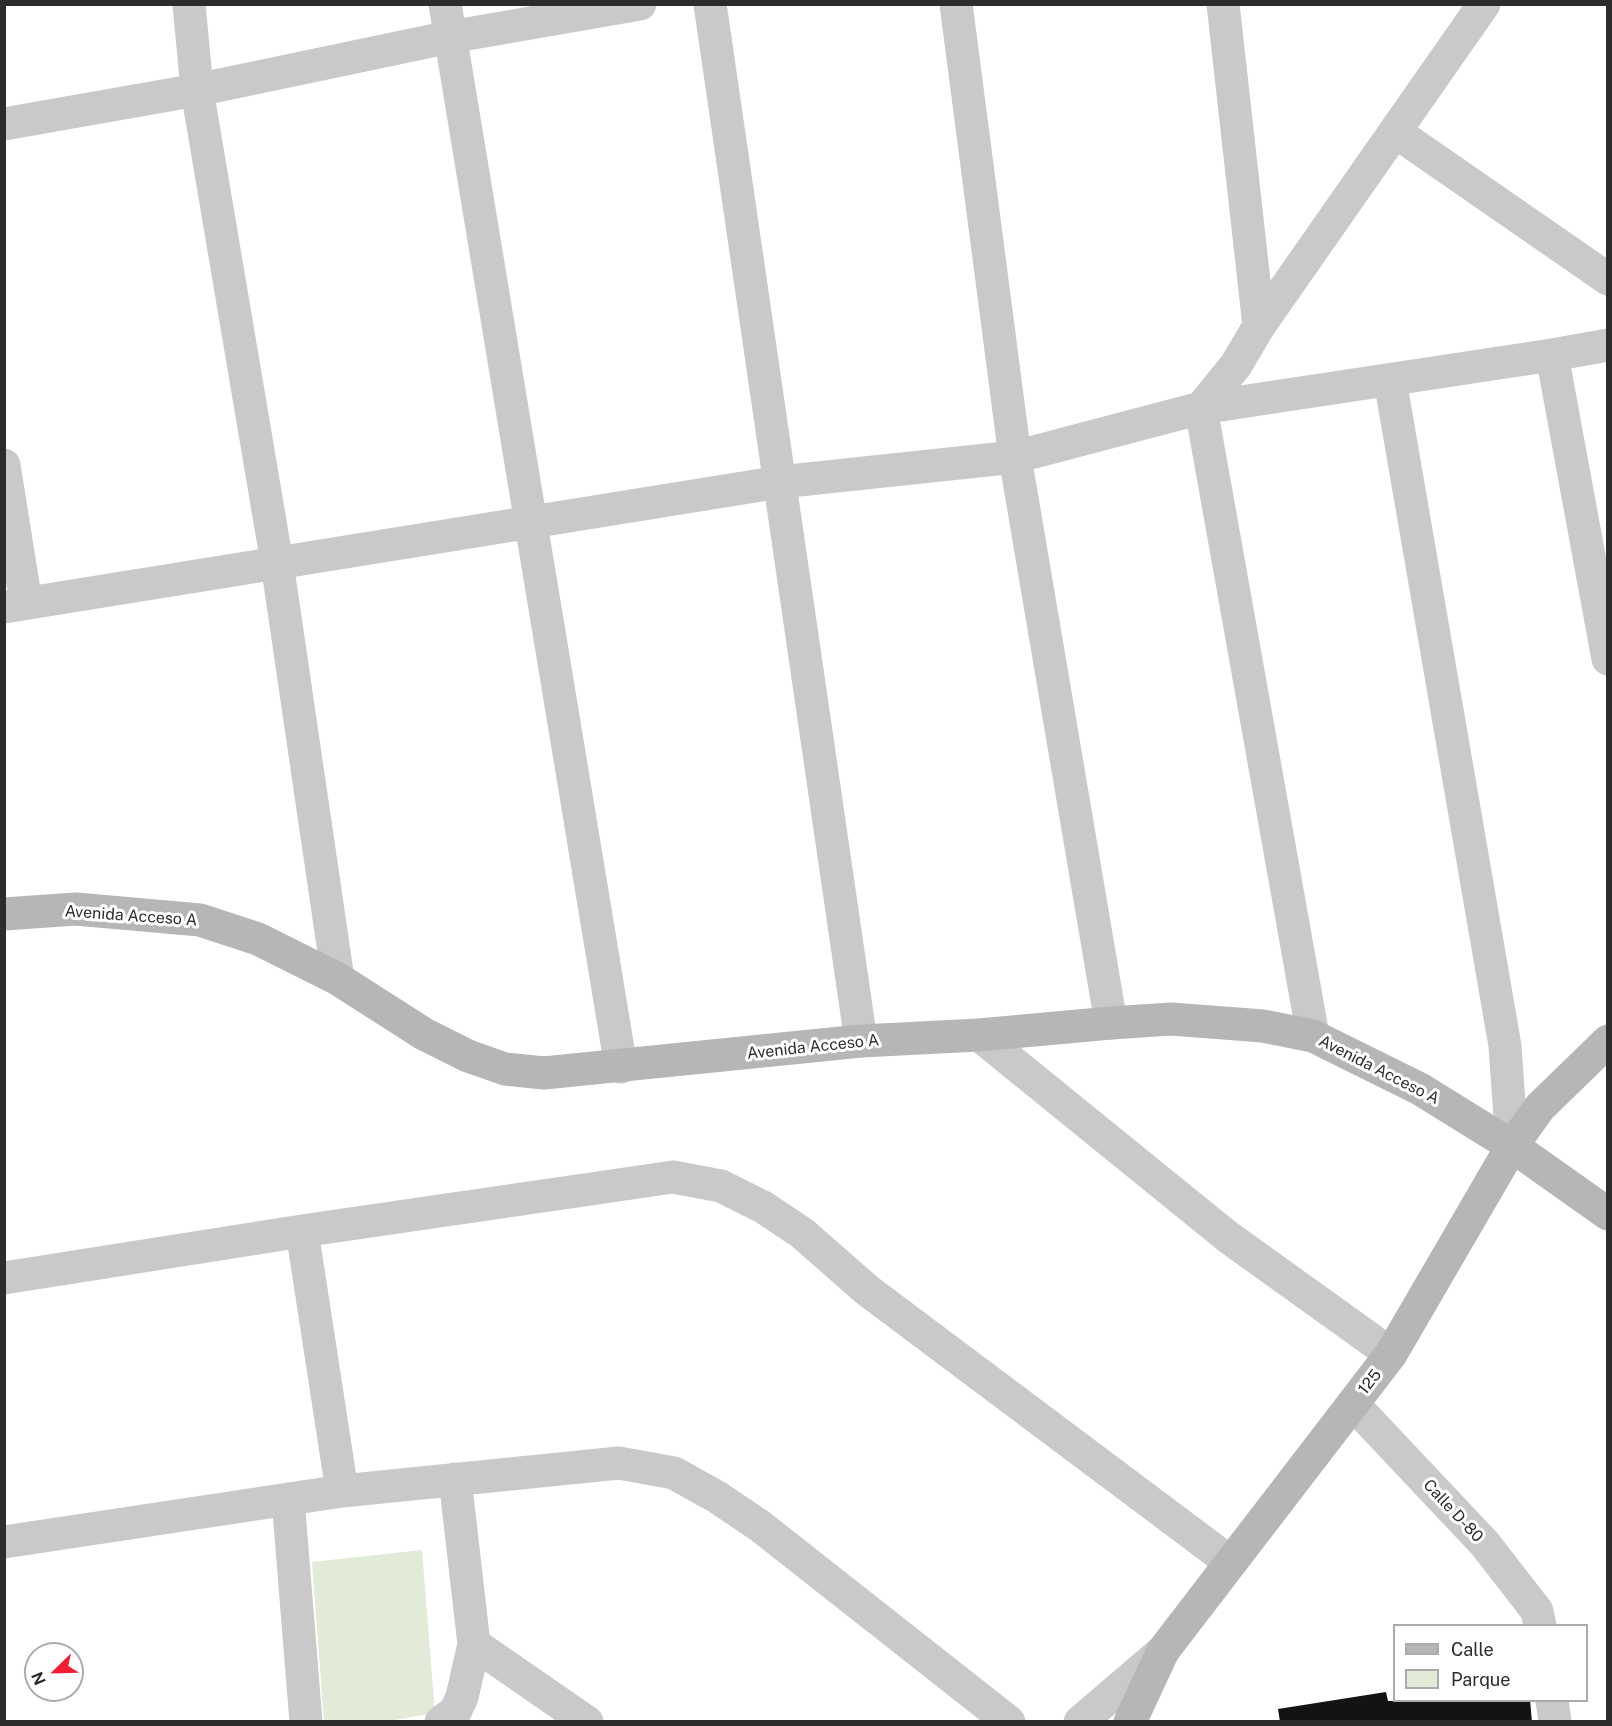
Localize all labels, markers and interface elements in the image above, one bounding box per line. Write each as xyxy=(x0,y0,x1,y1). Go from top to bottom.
street label: Avenida Acceso A xyxy=(64,902,198,930)
street label: Avenida Acceso A xyxy=(746,1031,880,1063)
street label: Avenida Acceso A xyxy=(1316,1031,1442,1109)
street label: 125 xyxy=(1354,1366,1386,1398)
street label: Calle D-80 xyxy=(1419,1476,1487,1546)
legend xyxy=(1393,1624,1588,1702)
text: Calle xyxy=(1451,1639,1494,1660)
north arrow xyxy=(24,1642,84,1702)
text: N xyxy=(28,1669,50,1688)
text: Parque xyxy=(1451,1669,1511,1690)

